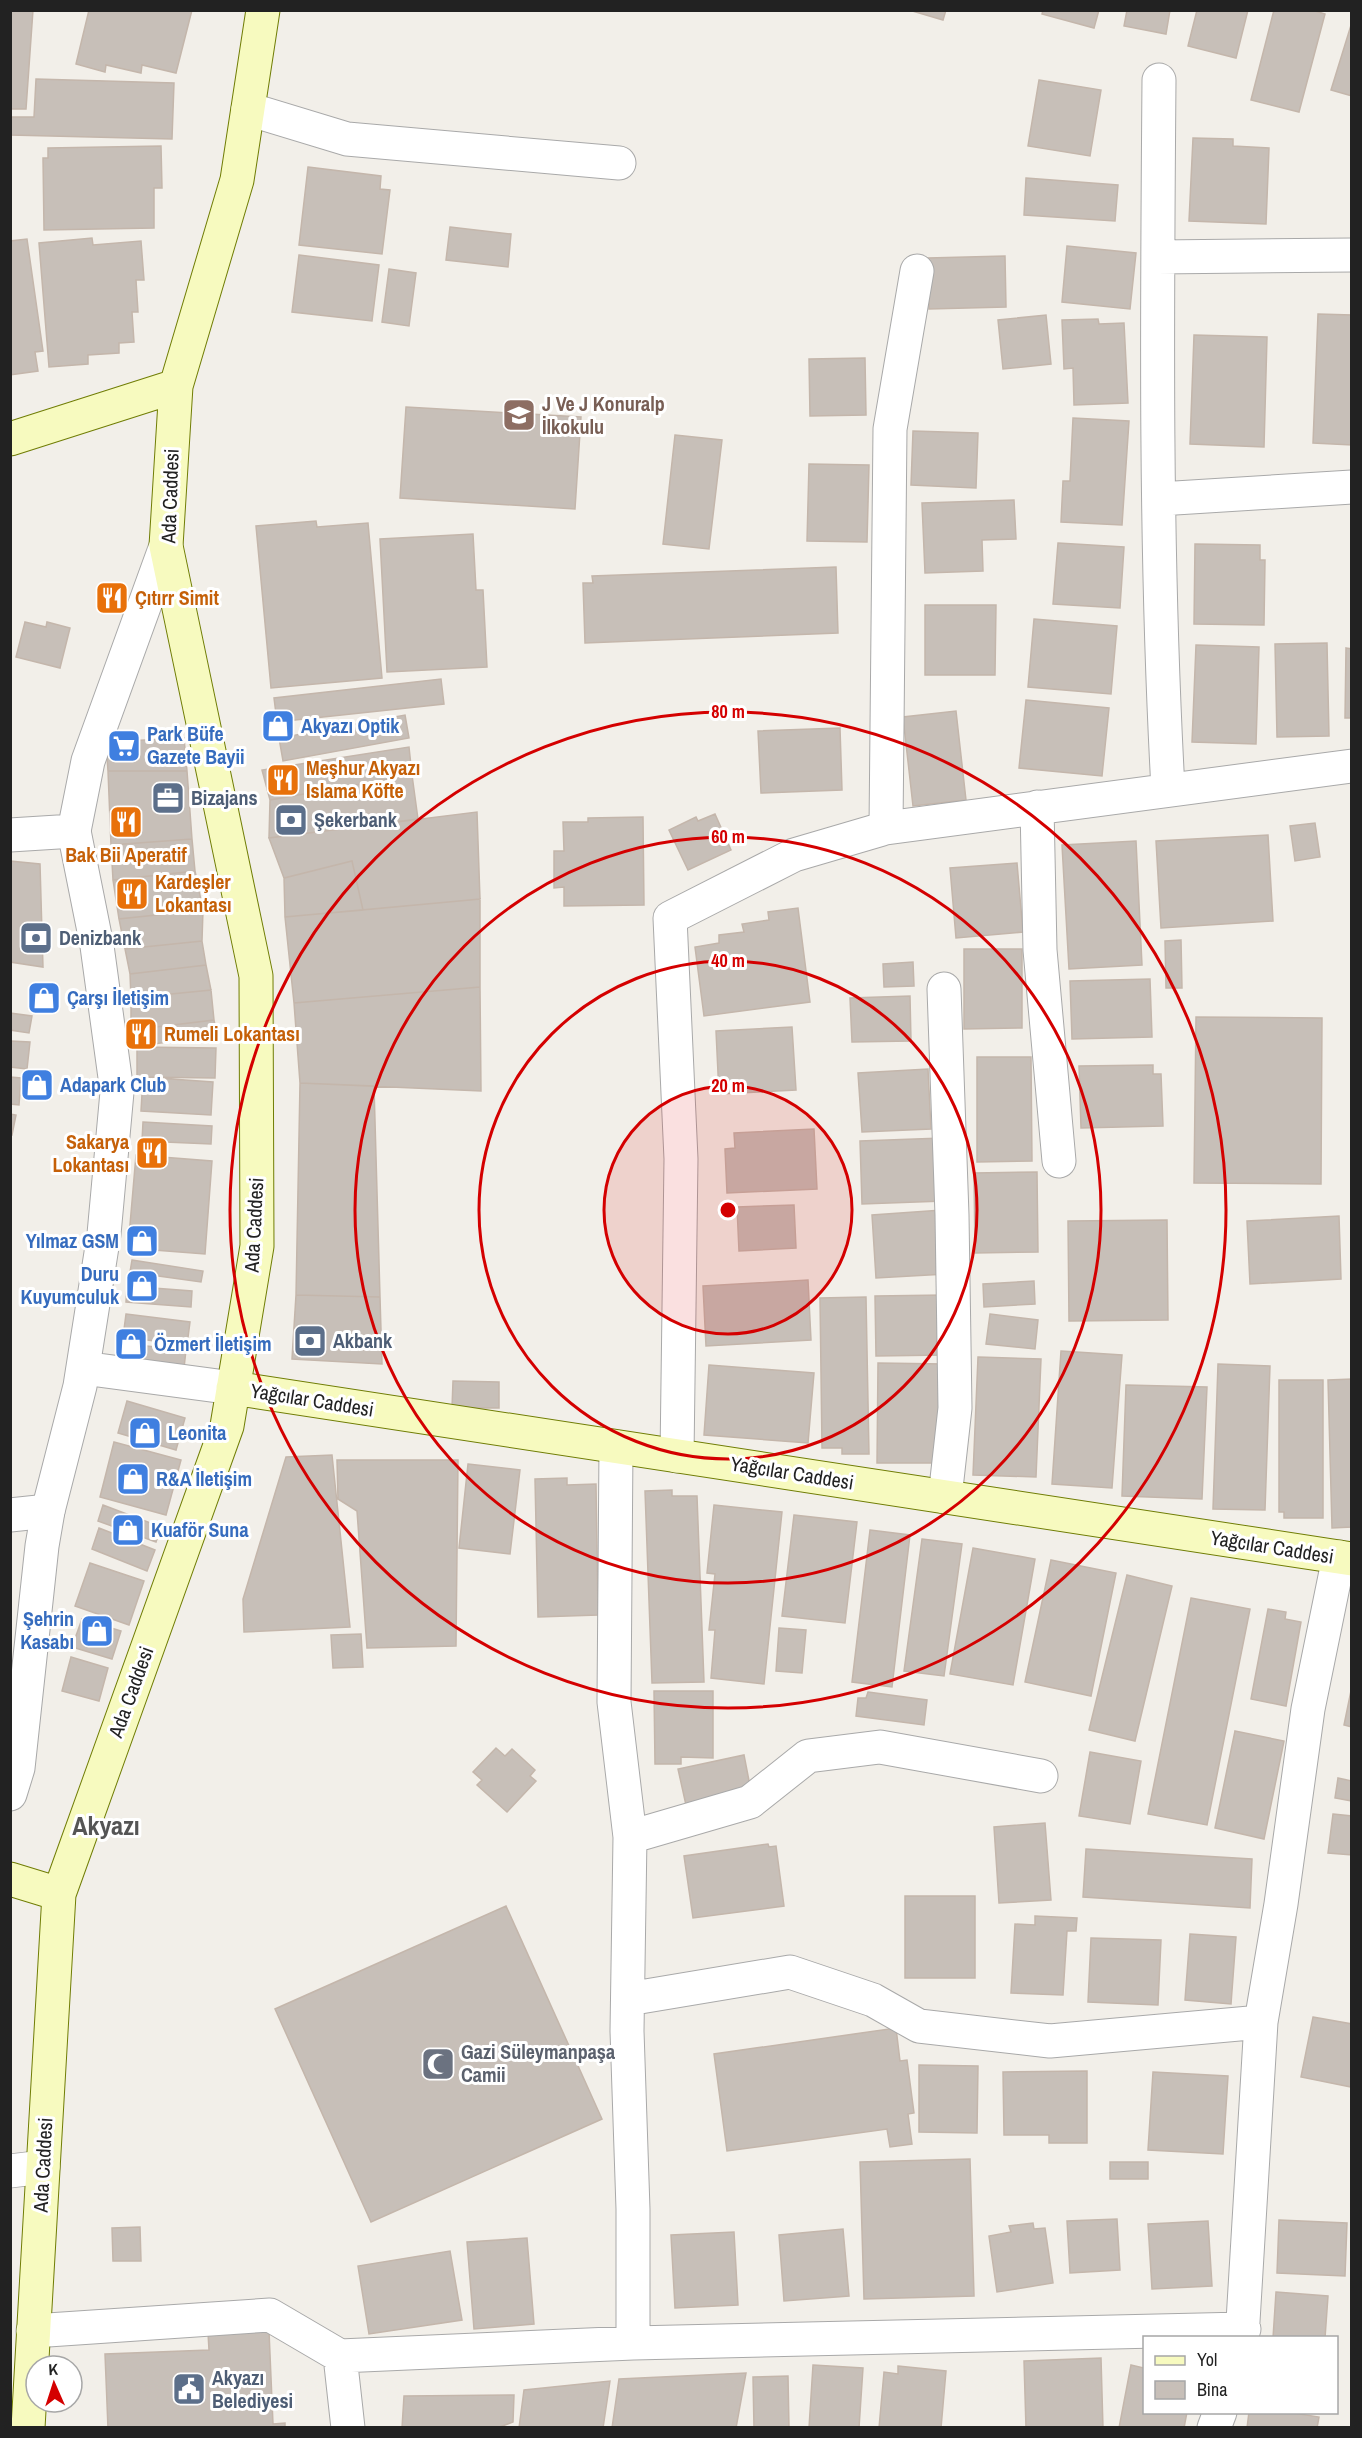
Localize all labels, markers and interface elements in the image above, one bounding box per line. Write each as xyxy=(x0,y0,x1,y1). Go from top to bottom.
place label: J Ve J Konuralp İlkokulu xyxy=(542,390,665,440)
school or university icon: J Ve J Konuralp İlkokulu xyxy=(501,397,537,433)
street label: Ada Caddesi xyxy=(154,448,185,545)
restaurant icon: Çıtırr Simit xyxy=(94,580,130,616)
place label: Çıtırr Simit xyxy=(135,584,219,611)
text: 80 m xyxy=(711,699,745,724)
shop icon: Akyazı Optik xyxy=(260,708,296,744)
place label: Akyazı Optik xyxy=(301,712,400,739)
place label: Park Büfe Gazete Bayii xyxy=(147,720,245,770)
supermarket icon: Park Büfe Gazete Bayii xyxy=(106,728,142,764)
place label: Meşhur Akyazı Islama Köfte xyxy=(306,754,420,804)
restaurant icon: Meşhur Akyazı Islama Köfte xyxy=(265,762,301,798)
office icon: Bizajans xyxy=(150,780,186,816)
place label: Bizajans xyxy=(191,784,258,811)
bank icon: Şekerbank xyxy=(273,802,309,838)
restaurant icon: Bak Bii Aperatif xyxy=(108,804,144,840)
place label: Şekerbank xyxy=(314,806,398,833)
text: 60 m xyxy=(711,824,745,849)
place label: Bak Bii Aperatif xyxy=(65,841,187,868)
place label: Kardeşler Lokantası xyxy=(155,868,232,918)
restaurant icon: Kardeşler Lokantası xyxy=(114,876,150,912)
bank icon: Denizbank xyxy=(18,920,54,956)
place label: Denizbank xyxy=(59,924,142,951)
text: 40 m xyxy=(711,948,745,973)
shop icon: Çarşı İletişim xyxy=(26,980,62,1016)
place label: Çarşı İletişim xyxy=(67,984,169,1011)
restaurant icon: Rumeli Lokantası xyxy=(123,1016,159,1052)
place label: Rumeli Lokantası xyxy=(164,1020,300,1047)
shop icon: Adapark Club xyxy=(19,1067,55,1103)
place label: Adapark Club xyxy=(60,1071,167,1098)
text: 20 m xyxy=(711,1073,745,1098)
place label: Sakarya Lokantası xyxy=(52,1128,129,1178)
restaurant icon: Sakarya Lokantası xyxy=(134,1135,170,1171)
street label: Ada Caddesi xyxy=(237,1177,269,1274)
centre of rings xyxy=(718,1200,738,1220)
shop icon: Yılmaz GSM xyxy=(124,1223,160,1259)
place label: Yılmaz GSM xyxy=(26,1227,119,1254)
place label: Duru Kuyumculuk xyxy=(21,1260,120,1310)
shop icon: Duru Kuyumculuk xyxy=(124,1268,160,1304)
bank icon: Akbank xyxy=(292,1323,328,1359)
shop icon: Özmert İletişim xyxy=(113,1326,149,1362)
place label: Akbank xyxy=(333,1327,393,1354)
place label: Özmert İletişim xyxy=(154,1330,272,1357)
street label: Yağcılar Caddesi xyxy=(248,1376,376,1423)
shop icon: Leonita xyxy=(127,1415,163,1451)
place label: Leonita xyxy=(168,1419,226,1446)
street label: Yağcılar Caddesi xyxy=(728,1449,856,1496)
shop icon: R&A İletişim xyxy=(115,1461,151,1497)
place label: R&A İletişim xyxy=(156,1465,252,1492)
shop icon: Kuaför Suna xyxy=(110,1512,146,1548)
place label: Kuaför Suna xyxy=(151,1516,249,1543)
street label: Yağcılar Caddesi xyxy=(1208,1523,1336,1570)
place label: Şehrin Kasabı xyxy=(20,1605,74,1655)
shop icon: Şehrin Kasabı xyxy=(79,1613,115,1649)
street label: Ada Caddesi xyxy=(101,1643,159,1742)
district label: Akyazı xyxy=(72,1808,140,1843)
place label: Gazi Süleymanpaşa Camii xyxy=(461,2038,615,2088)
mosque icon: Gazi Süleymanpaşa Camii xyxy=(420,2046,456,2082)
street label: Ada Caddesi xyxy=(26,2117,58,2214)
legend xyxy=(1143,2336,1338,2414)
text: Yol xyxy=(1197,2347,1217,2372)
north arrow xyxy=(24,2354,84,2414)
text: K xyxy=(48,2358,59,2380)
place label: Akyazı Belediyesi xyxy=(212,2364,293,2414)
public building icon: Akyazı Belediyesi xyxy=(171,2371,207,2407)
text: Bina xyxy=(1197,2377,1227,2402)

